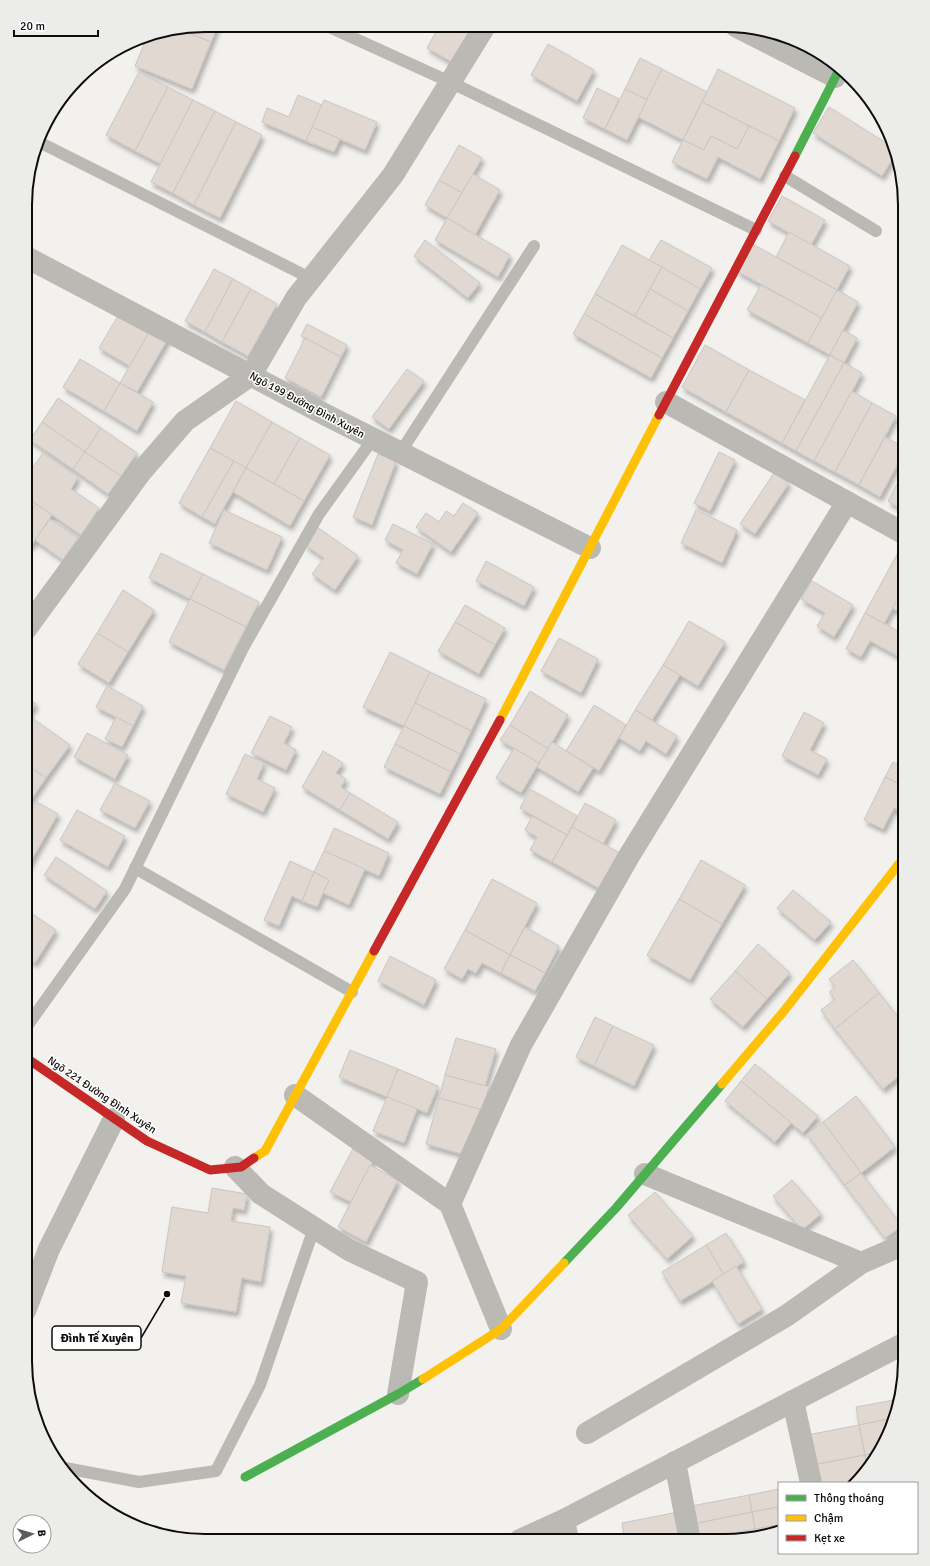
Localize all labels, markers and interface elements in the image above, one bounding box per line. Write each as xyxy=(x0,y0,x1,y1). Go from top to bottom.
scale bar xyxy=(14,12,98,38)
text: 20 m xyxy=(20,19,45,34)
street label: Ngõ 199 Đường Đình Xuyên xyxy=(247,369,367,441)
street label: Ngõ 221 Đường Đình Xuyên xyxy=(45,1054,159,1136)
callout: Đình Tế Xuyên xyxy=(52,1326,141,1350)
text: Đình Tế Xuyên xyxy=(60,1330,134,1346)
legend xyxy=(778,1482,918,1554)
text: Thông thoáng xyxy=(814,1491,884,1506)
text: Chậm xyxy=(814,1511,843,1526)
north arrow xyxy=(12,1514,52,1554)
text: B xyxy=(35,1529,48,1537)
text: Kẹt xe xyxy=(814,1531,845,1546)

